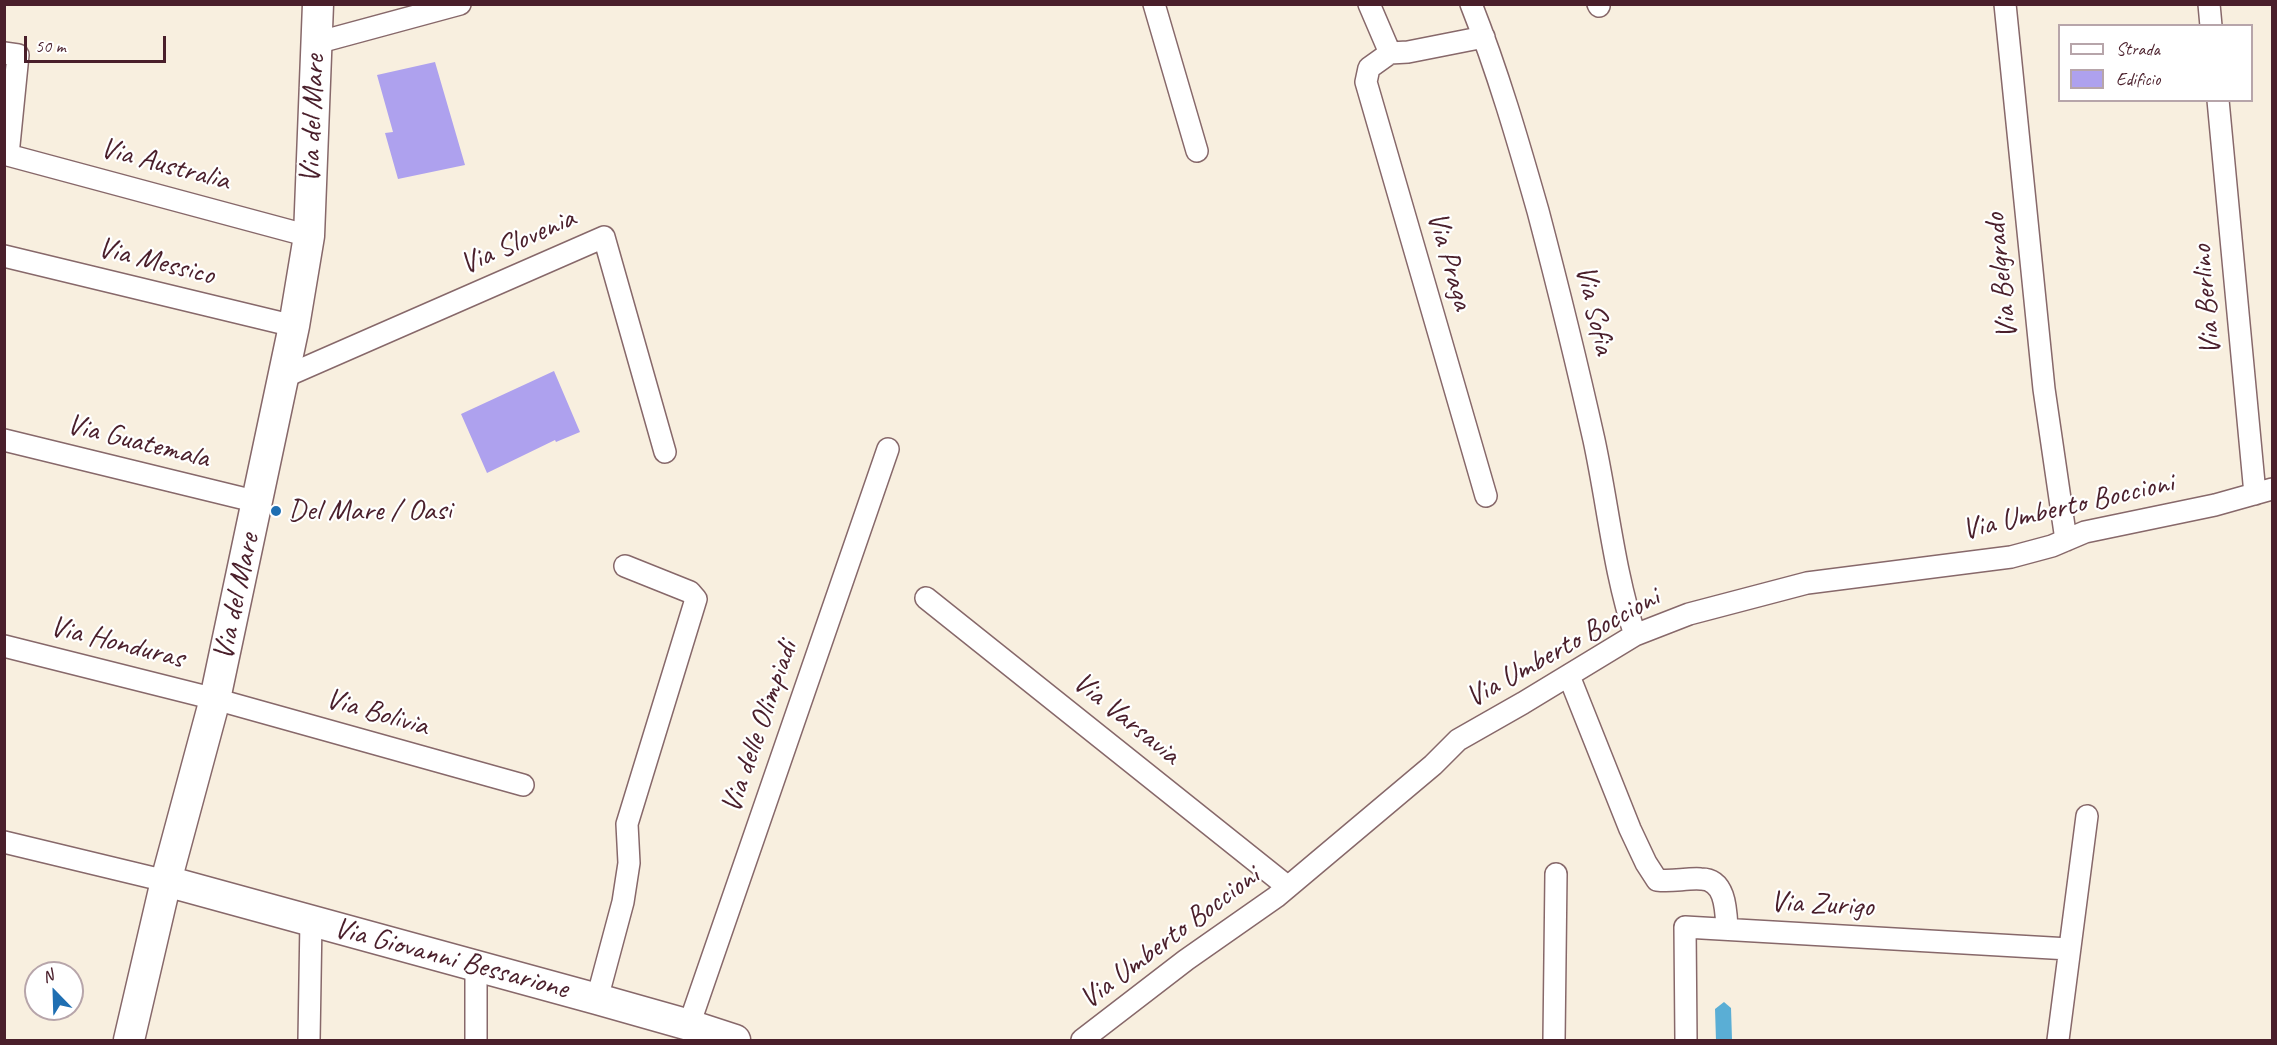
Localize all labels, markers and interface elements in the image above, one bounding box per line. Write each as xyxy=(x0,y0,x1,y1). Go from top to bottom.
scale bar xyxy=(27,24,170,62)
legend xyxy=(2058,24,2253,102)
text: 50 m xyxy=(35,35,66,57)
text: Strada xyxy=(2116,38,2160,60)
street label: Via del Mare xyxy=(293,54,333,184)
text: Edificio xyxy=(2116,68,2160,90)
street label: Via Australia xyxy=(96,131,234,199)
street label: Via Slovenia xyxy=(455,201,581,283)
street label: Via Praga xyxy=(1418,208,1480,314)
street label: Via Belgrado xyxy=(1978,211,2026,341)
street label: Via Messico xyxy=(94,230,218,294)
street label: Via Berlino xyxy=(2184,243,2230,357)
street label: Via Sofia xyxy=(1566,262,1622,358)
street label: Via Guatemala xyxy=(63,407,213,477)
street label: Via Umberto Boccioni xyxy=(1959,465,2177,549)
place label: Del Mare / Oasi xyxy=(288,493,452,529)
marker: Del Mare / Oasi xyxy=(269,504,283,518)
street label: Via del Mare xyxy=(206,530,268,664)
street label: Via Umberto Boccioni xyxy=(1460,580,1666,716)
street label: Via Honduras xyxy=(46,609,188,677)
street label: Via delle Olimpiadi xyxy=(714,636,806,818)
street label: Via Varsavia xyxy=(1065,665,1187,773)
street label: Via Bolivia xyxy=(322,681,432,745)
street label: Via Umberto Boccioni xyxy=(1073,859,1267,1017)
street label: Via Zurigo xyxy=(1770,884,1874,926)
street label: Via Giovanni Bessarione xyxy=(330,910,572,1008)
north arrow xyxy=(24,961,84,1021)
text: N xyxy=(39,965,56,987)

